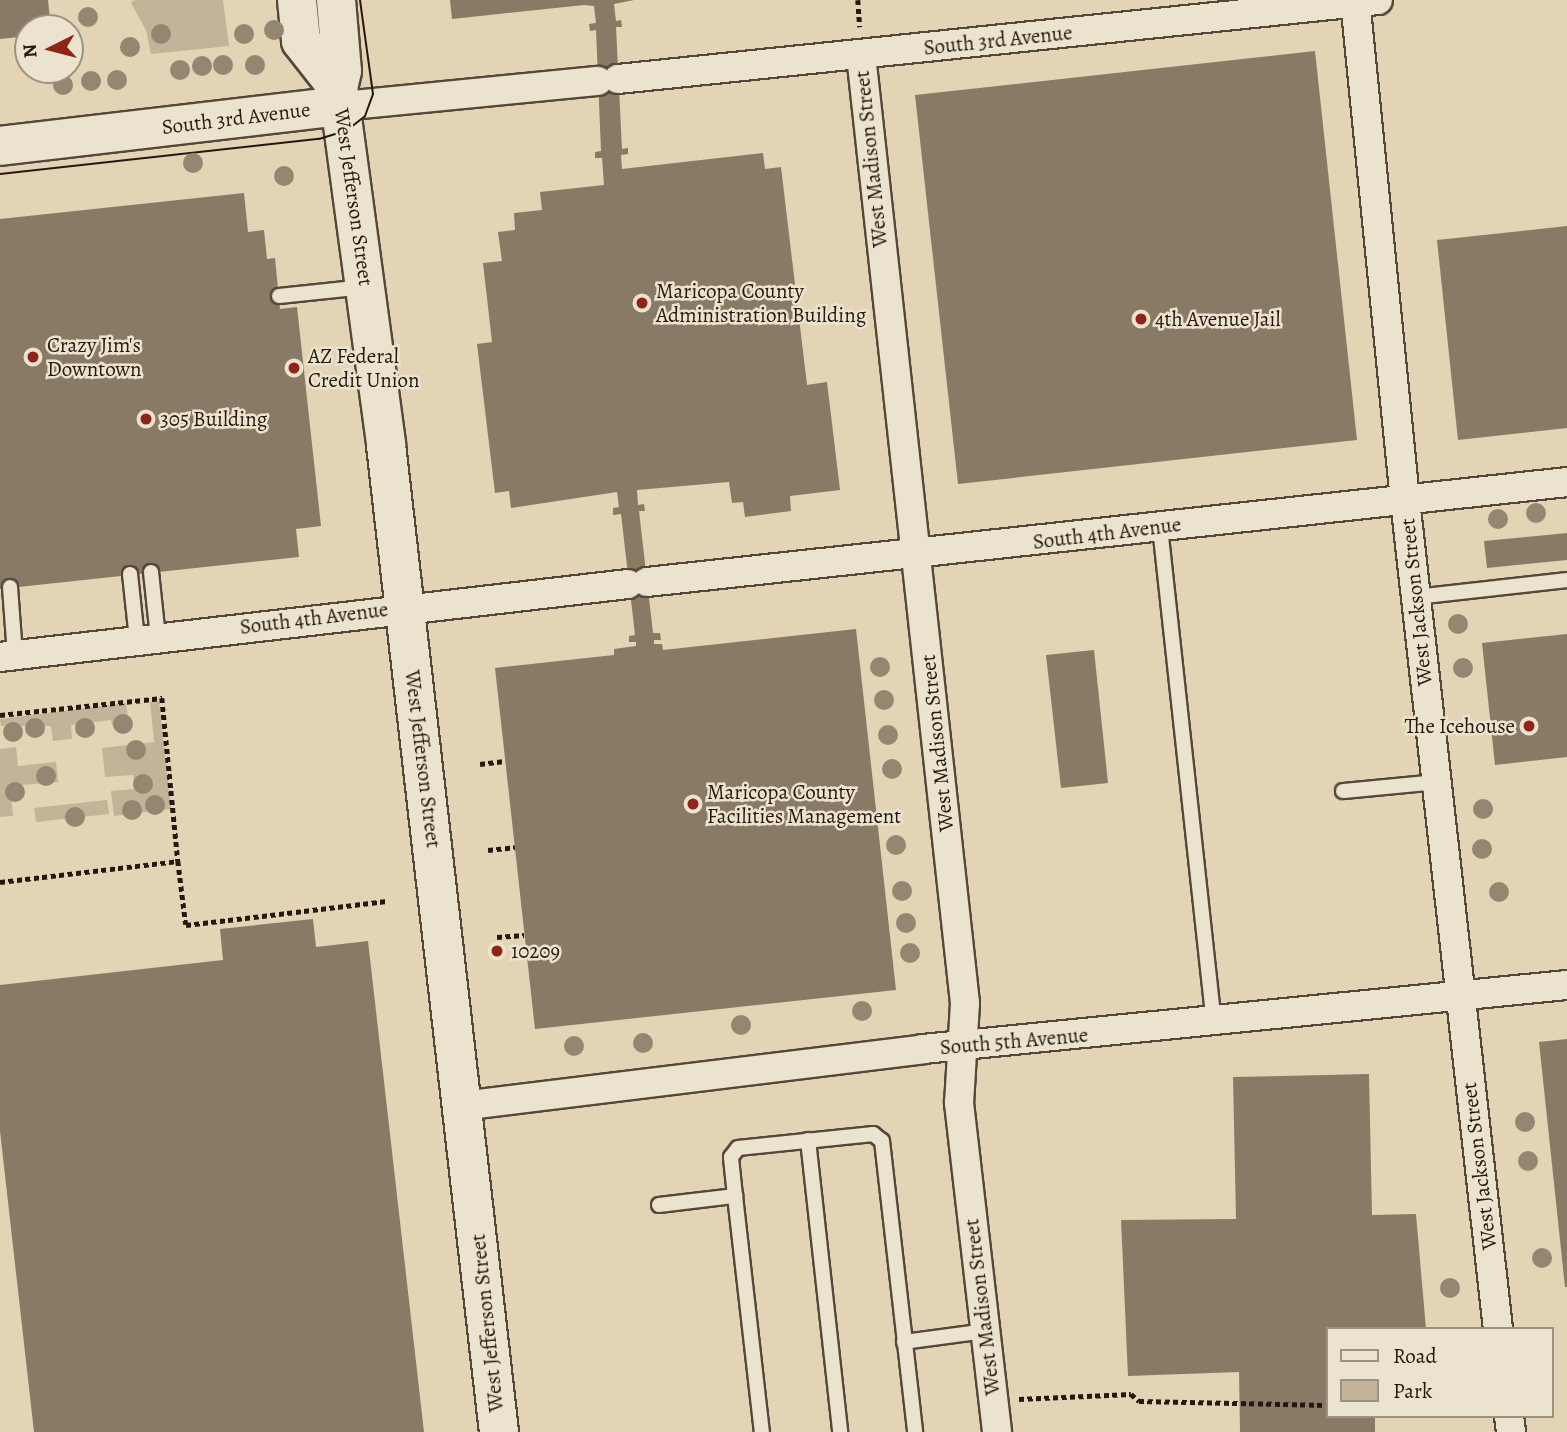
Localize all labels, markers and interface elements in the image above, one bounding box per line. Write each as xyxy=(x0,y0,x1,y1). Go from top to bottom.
north arrow xyxy=(14,14,84,84)
street label: South 3rd Avenue xyxy=(922,20,1074,60)
text: N xyxy=(16,43,44,59)
street label: West Madison Street xyxy=(849,69,893,249)
street label: South 3rd Avenue xyxy=(160,96,312,140)
street label: West Jefferson Street xyxy=(329,107,379,287)
place label: Maricopa County Administration Building xyxy=(656,278,866,328)
marker: Maricopa County Administration Building xyxy=(634,295,650,311)
place label: 4th Avenue Jail xyxy=(1155,306,1281,332)
marker: 4th Avenue Jail xyxy=(1133,311,1149,327)
place label: Crazy Jim's Downtown xyxy=(47,332,142,382)
place label: AZ Federal Credit Union xyxy=(308,343,420,393)
marker: Crazy Jim's Downtown xyxy=(25,349,41,365)
marker: AZ Federal Credit Union xyxy=(286,360,302,376)
place label: 305 Building xyxy=(160,406,267,432)
marker: 305 Building xyxy=(138,411,154,427)
street label: South 4th Avenue xyxy=(1031,511,1183,555)
street label: West Jackson Street xyxy=(1395,517,1437,687)
street label: South 4th Avenue xyxy=(238,596,390,640)
street label: West Madison Street xyxy=(915,653,959,833)
street label: West Jefferson Street xyxy=(400,669,446,849)
place label: The Icehouse xyxy=(1405,713,1515,739)
marker: The Icehouse xyxy=(1521,718,1537,734)
place label: Maricopa County Facilities Management xyxy=(707,779,901,829)
marker: Maricopa County Facilities Management xyxy=(685,796,701,812)
place label: 10209 xyxy=(511,938,560,964)
marker: 10209 xyxy=(489,943,505,959)
street label: South 5th Avenue xyxy=(939,1022,1089,1060)
street label: West Jackson Street xyxy=(1456,1081,1502,1251)
street label: West Madison Street xyxy=(959,1217,1005,1397)
street label: West Jefferson Street xyxy=(465,1233,509,1413)
legend xyxy=(1326,1327,1553,1418)
text: Road xyxy=(1393,1342,1437,1370)
text: Park xyxy=(1393,1377,1432,1405)

